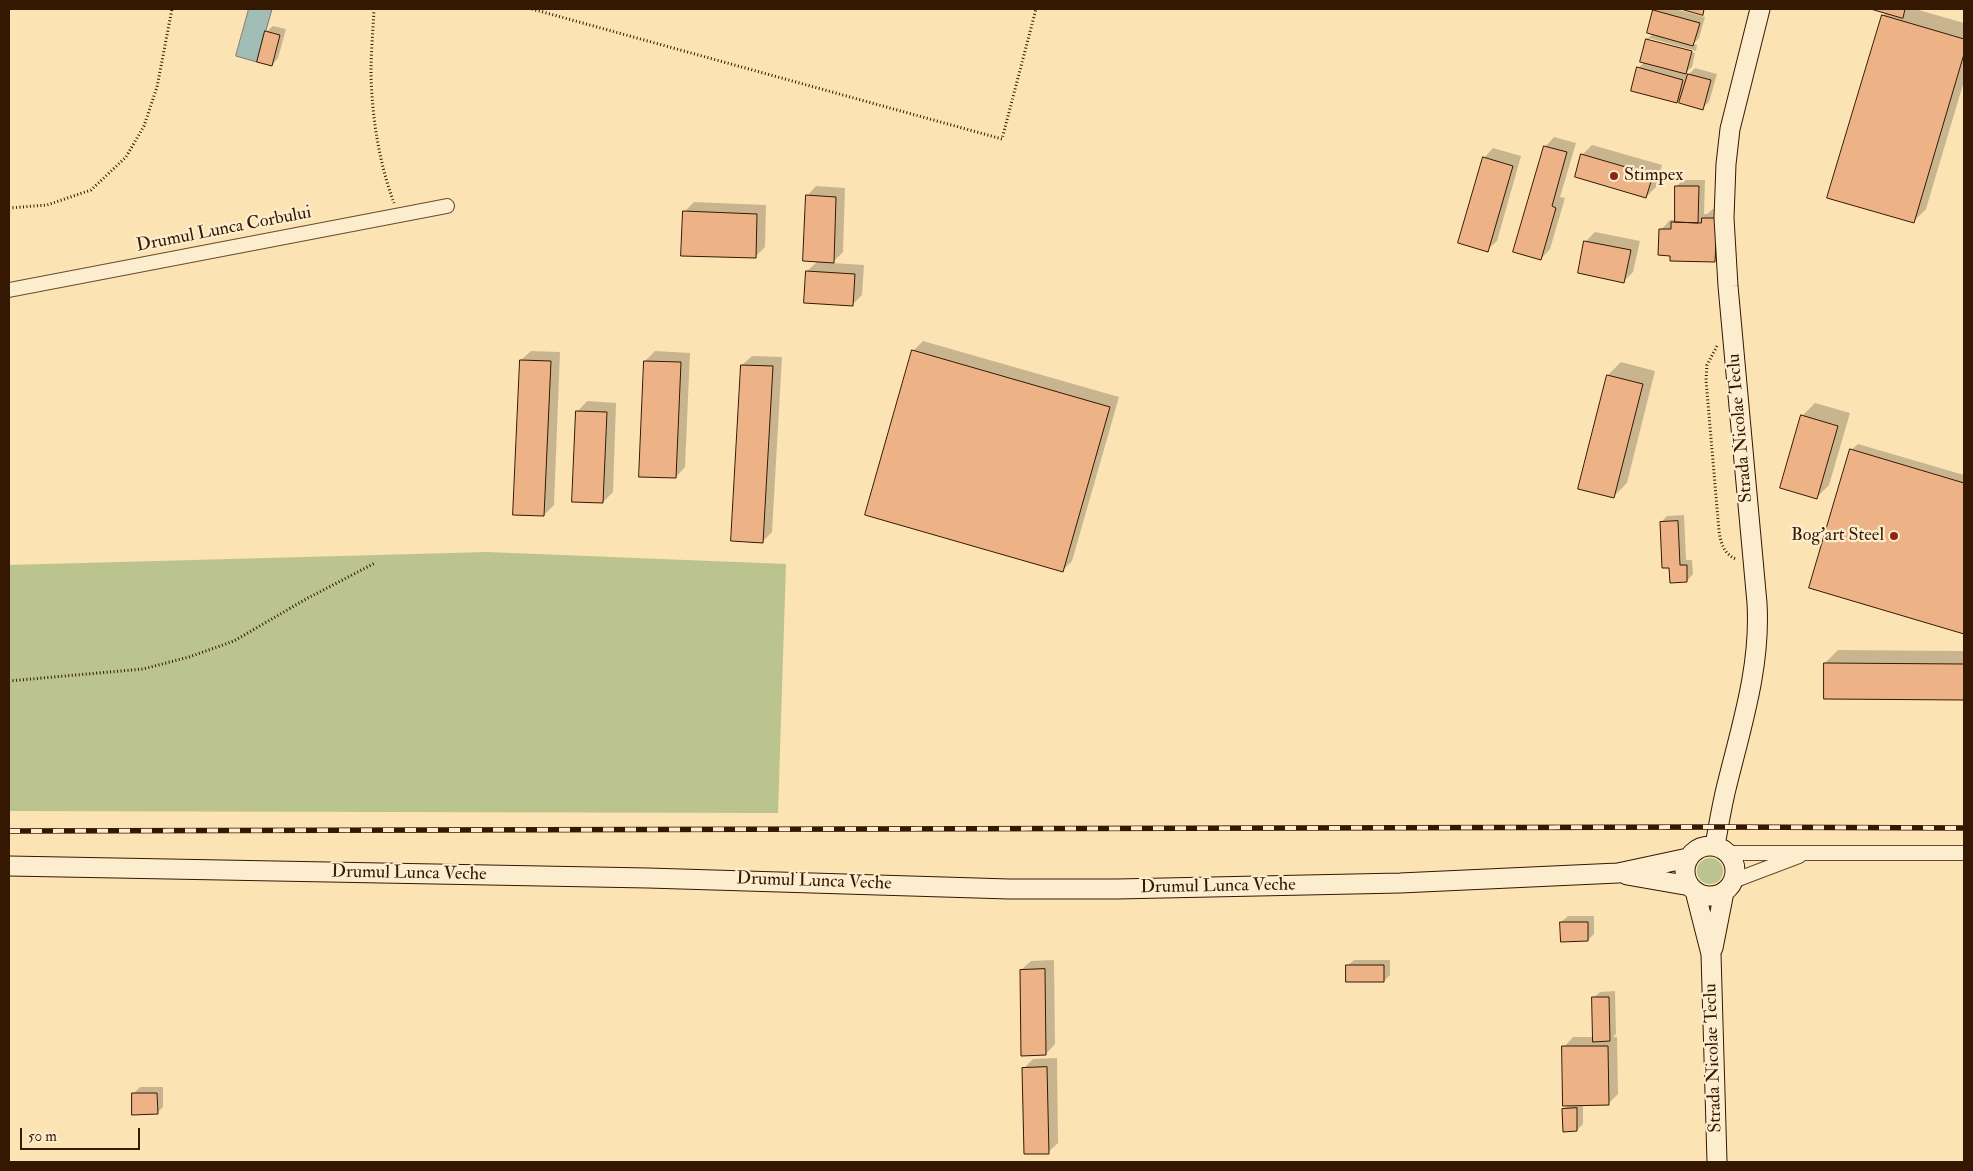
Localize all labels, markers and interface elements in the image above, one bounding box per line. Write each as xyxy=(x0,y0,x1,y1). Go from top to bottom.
place label: Stimpex xyxy=(1624,165,1683,187)
marker: Stimpex xyxy=(1608,170,1620,182)
street label: Drumul Lunca Corbului xyxy=(135,202,313,258)
street label: Strada Nicolae Teclu xyxy=(1724,353,1758,503)
place label: Bog'art Steel xyxy=(1791,525,1884,547)
marker: Bog'art Steel xyxy=(1888,530,1900,542)
street label: Drumul Lunca Veche xyxy=(331,862,487,886)
street label: Drumul Lunca Veche xyxy=(736,868,892,896)
street label: Drumul Lunca Veche xyxy=(1140,875,1296,899)
street label: Strada Nicolae Teclu xyxy=(1701,983,1727,1133)
scale bar xyxy=(22,1118,142,1150)
text: 50 m xyxy=(28,1127,57,1146)

